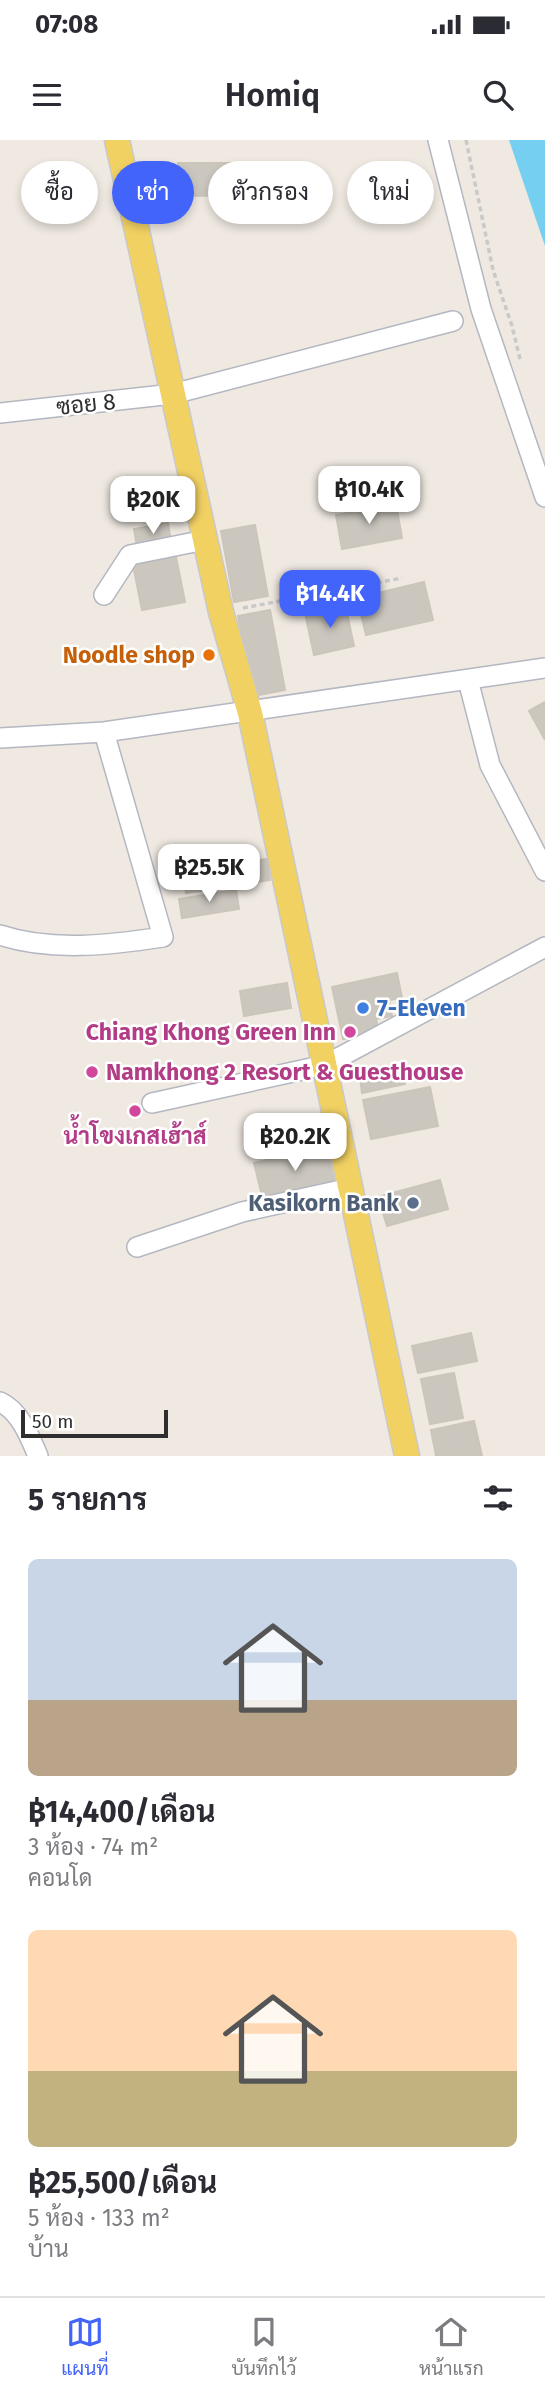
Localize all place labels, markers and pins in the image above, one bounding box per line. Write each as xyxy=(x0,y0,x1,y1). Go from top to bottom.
pin: ฿10.4K xyxy=(312,466,426,526)
pin: ฿20K xyxy=(112,476,194,536)
pin: ฿14.4K xyxy=(273,570,387,630)
place label: Noodle shop xyxy=(63,641,195,669)
marker: Noodle shop xyxy=(201,647,217,663)
pin: ฿25.5K xyxy=(152,844,266,904)
place label: 7-Eleven xyxy=(377,994,466,1022)
marker: 7-Eleven xyxy=(355,1000,371,1016)
place label: Chiang Khong Green Inn xyxy=(86,1018,336,1046)
marker: Chiang Khong Green Inn xyxy=(342,1024,358,1040)
place label: Namkhong 2 Resort & Guesthouse xyxy=(106,1058,464,1086)
marker: Namkhong 2 Resort & Guesthouse xyxy=(84,1064,100,1080)
marker: น้ำโขงเกสเฮ้าส์ xyxy=(127,1103,143,1119)
place label: น้ำโขงเกสเฮ้าส์ xyxy=(63,1114,208,1150)
pin: ฿20.2K xyxy=(238,1114,352,1173)
place label: Kasikorn Bank xyxy=(248,1189,399,1217)
marker: Kasikorn Bank xyxy=(405,1195,421,1211)

